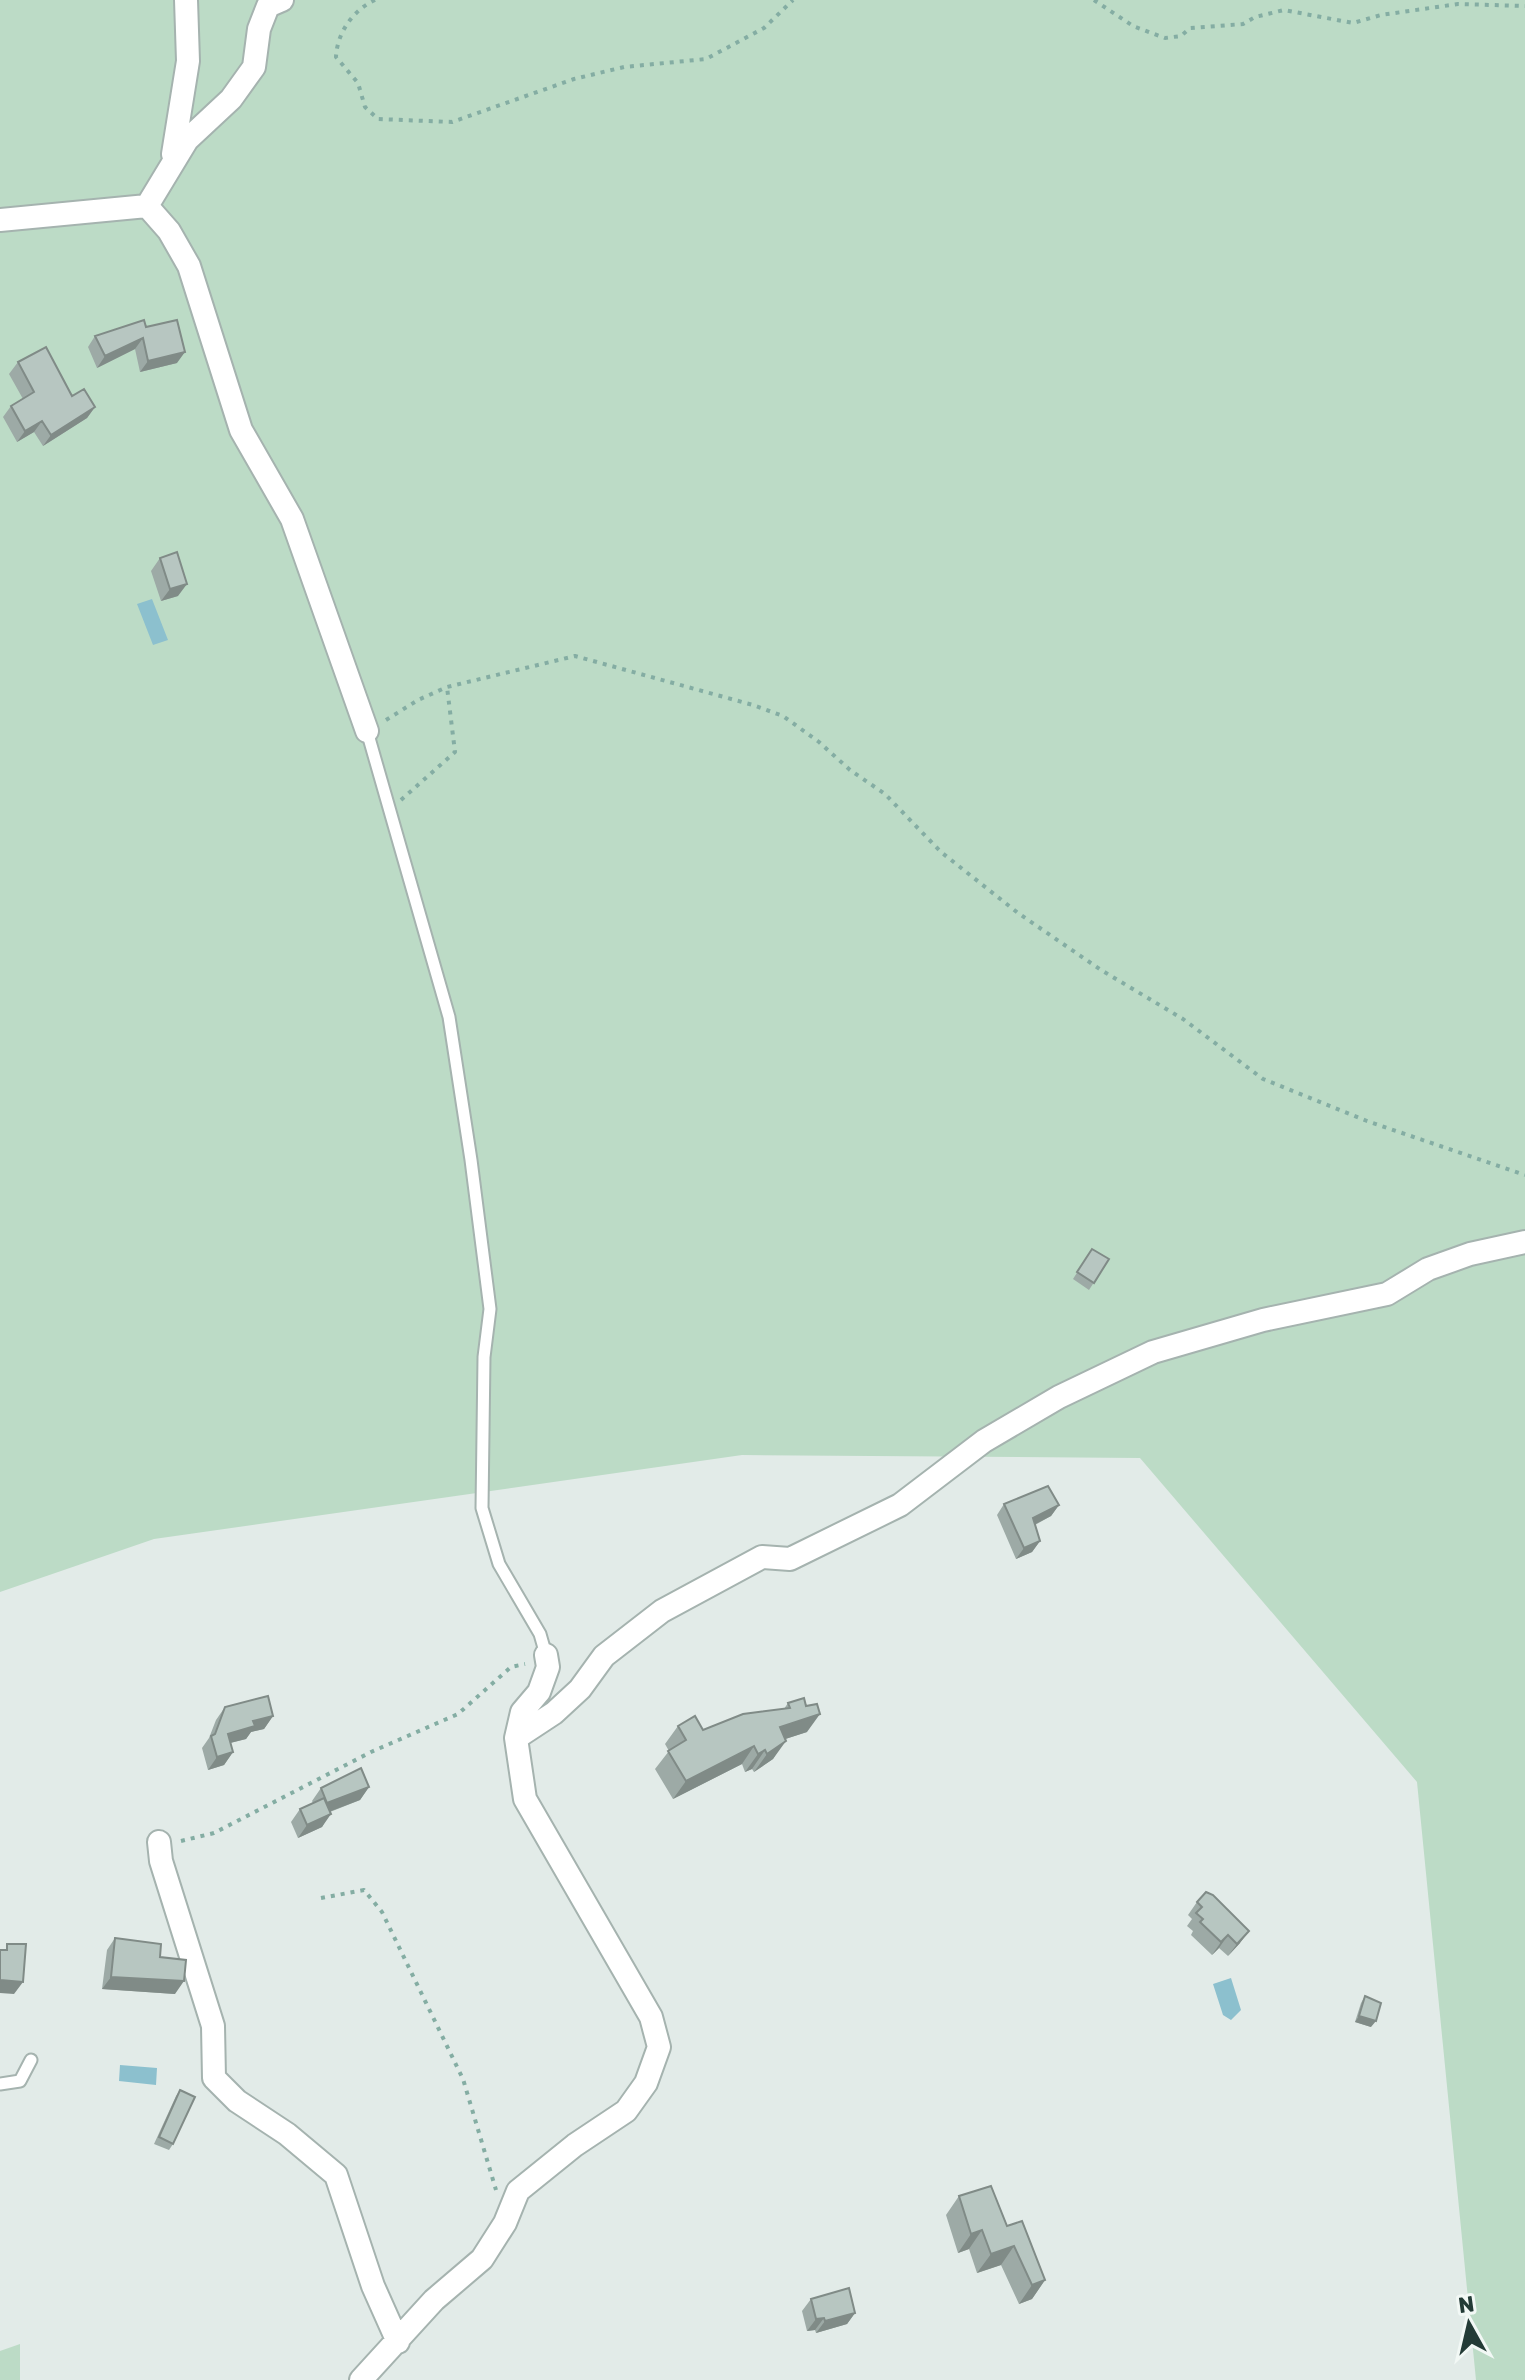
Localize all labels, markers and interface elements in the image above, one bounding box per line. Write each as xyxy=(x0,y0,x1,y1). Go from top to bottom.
north arrow xyxy=(1429,2284,1509,2364)
text: N xyxy=(1457,2290,1476,2319)

